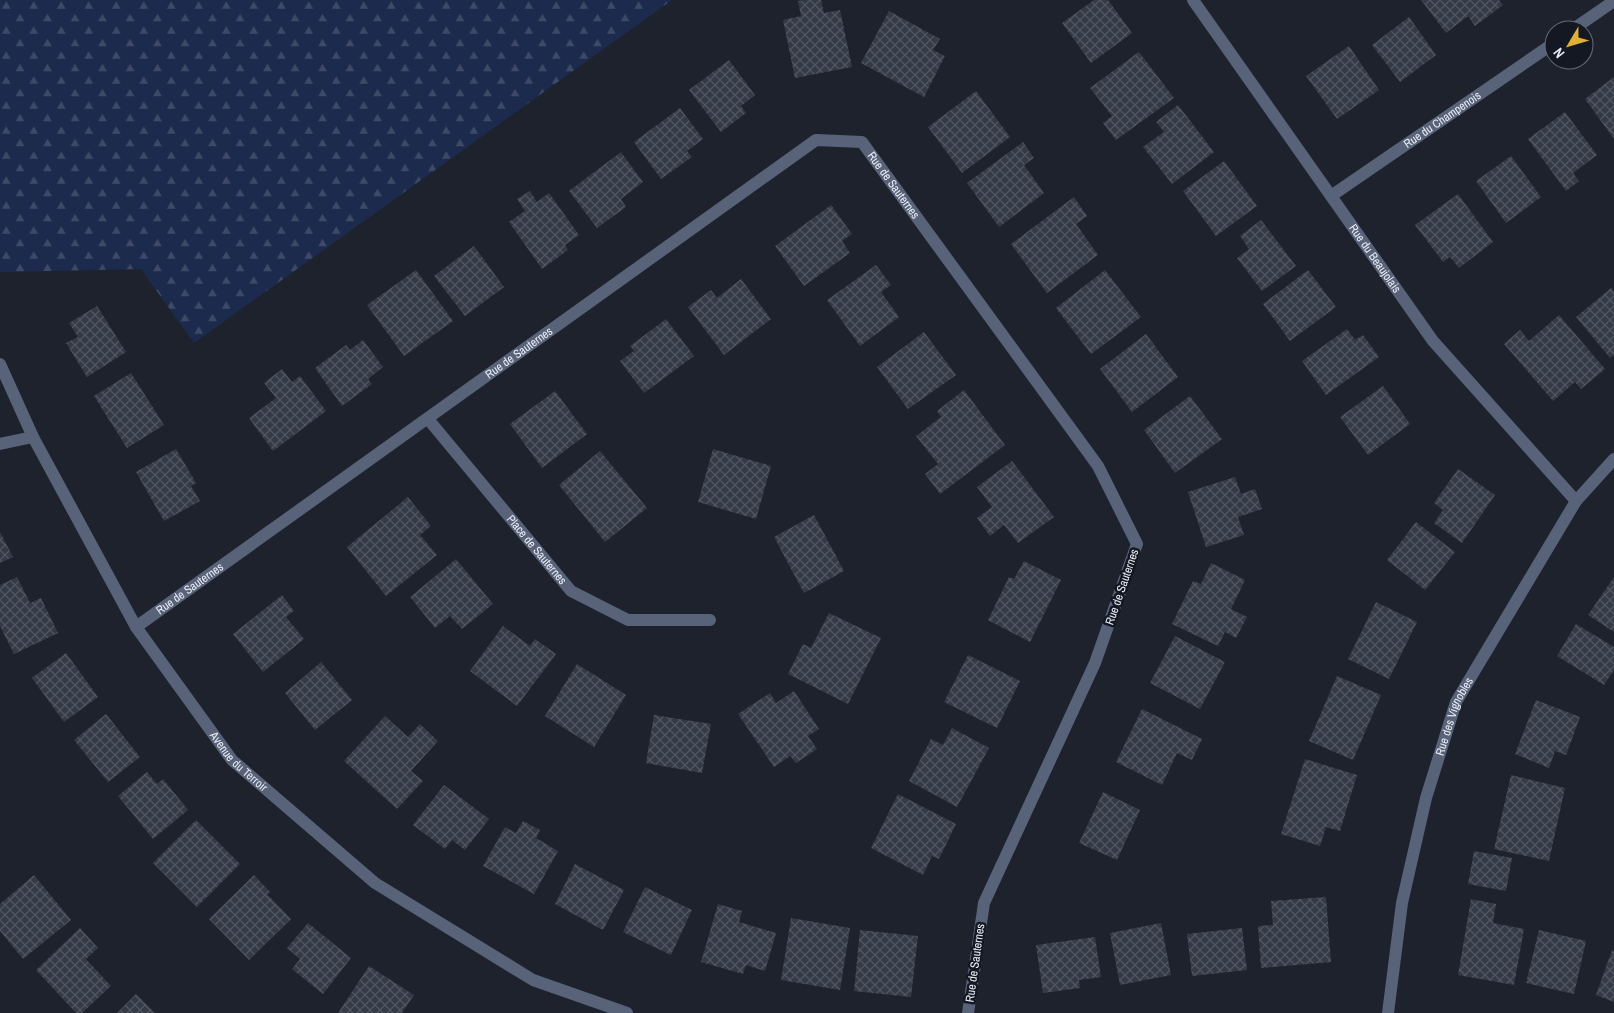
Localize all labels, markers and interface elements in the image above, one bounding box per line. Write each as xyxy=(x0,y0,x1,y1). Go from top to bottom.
north arrow xyxy=(1544,20,1594,70)
text: N xyxy=(1549,44,1568,62)
street label: Rue du Champenois xyxy=(1401,87,1484,152)
street label: Rue de Sauternes xyxy=(864,148,923,222)
street label: Rue du Beaujolais xyxy=(1345,221,1405,296)
street label: Rue de Sauternes xyxy=(482,323,556,382)
street label: Place de Sauternes xyxy=(503,512,570,588)
street label: Rue de Sauternes xyxy=(1102,547,1143,627)
street label: Rue de Sauternes xyxy=(153,559,227,618)
street label: Rue des Vignobles xyxy=(1432,674,1477,758)
street label: Avenue du Terroir xyxy=(205,728,272,796)
street label: Rue de Sauternes xyxy=(962,923,988,1003)

